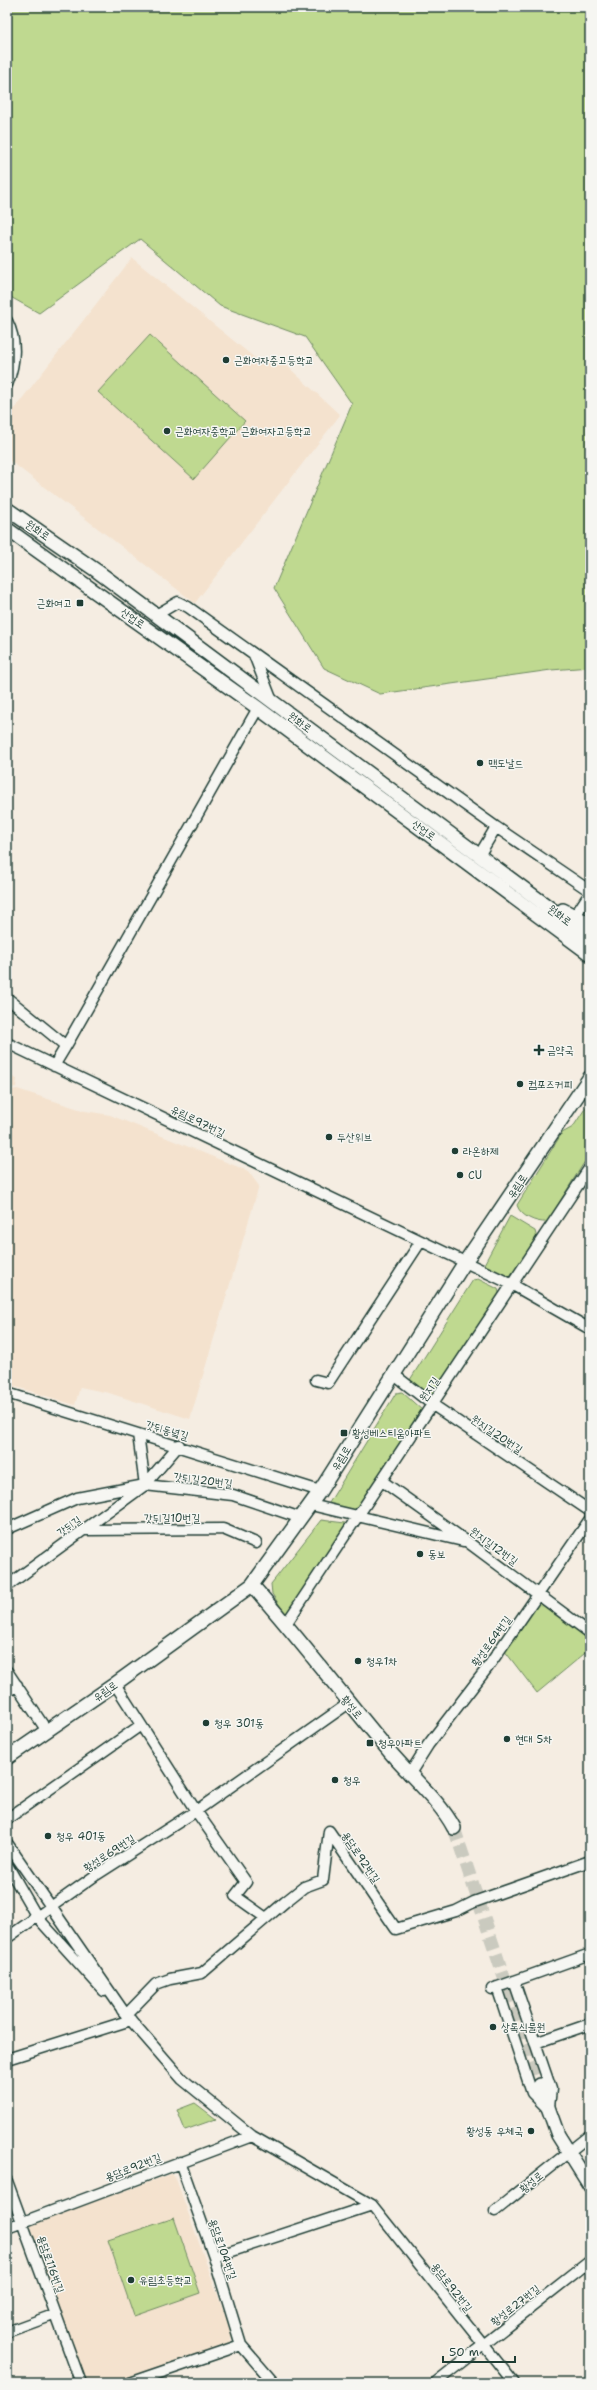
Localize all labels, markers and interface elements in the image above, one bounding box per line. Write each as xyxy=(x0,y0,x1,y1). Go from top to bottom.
place label: 근화여자중고등학교 xyxy=(234,353,314,368)
marker: 근화여자중고등학교 xyxy=(221,355,231,365)
place label: 근화여자중학교 근화여자고등학교 xyxy=(175,424,312,439)
marker: 근화여자중학교 근화여자고등학교 xyxy=(162,426,172,436)
street label: 원화로 xyxy=(23,517,53,544)
place label: 근화여고 xyxy=(37,596,72,611)
marker: 근화여고 xyxy=(75,598,85,608)
street label: 산업로 xyxy=(118,605,148,632)
street label: 원화로 xyxy=(285,709,315,736)
place label: 맥도날드 xyxy=(488,756,524,771)
marker: 맥도날드 xyxy=(475,758,485,768)
street label: 산업로 xyxy=(409,817,439,844)
street label: 원화로 xyxy=(545,901,575,929)
place label: 금약국 xyxy=(547,1043,574,1058)
marker: 금약국 xyxy=(534,1045,544,1055)
place label: 컴포즈커피 xyxy=(528,1077,572,1092)
marker: 컴포즈커피 xyxy=(515,1079,525,1089)
street label: 유림로97번길 xyxy=(168,1102,228,1141)
place label: 두산위브 xyxy=(337,1130,372,1145)
marker: 두산위브 xyxy=(324,1132,334,1142)
place label: 라온하제 xyxy=(463,1144,499,1159)
marker: 라온하제 xyxy=(450,1146,460,1156)
place label: CU xyxy=(468,1168,482,1183)
marker: CU xyxy=(455,1170,465,1180)
street label: 유림로 xyxy=(504,1171,531,1201)
street label: 원지길 xyxy=(416,1374,443,1404)
street label: 원지길20번길 xyxy=(468,1412,526,1457)
street label: 갓뒤동녘길 xyxy=(144,1417,190,1444)
place label: 황성베스티움아파트 xyxy=(352,1426,432,1441)
marker: 황성베스티움아파트 xyxy=(339,1428,349,1438)
street label: 유림로 xyxy=(328,1443,355,1474)
street label: 갓뒤길20번길 xyxy=(173,1469,233,1492)
street label: 갓뒤길10번길 xyxy=(144,1511,200,1526)
street label: 갓뒤길 xyxy=(54,1512,85,1540)
street label: 원지길12번길 xyxy=(467,1524,521,1569)
place label: 동보 xyxy=(428,1547,446,1562)
marker: 동보 xyxy=(415,1549,425,1559)
street label: 황성로64번길 xyxy=(468,1613,515,1670)
place label: 청우1차 xyxy=(366,1654,397,1669)
marker: 청우1차 xyxy=(353,1656,363,1666)
street label: 유림로 xyxy=(90,1678,121,1705)
street label: 황성로 xyxy=(337,1692,366,1722)
place label: 청우 301동 xyxy=(214,1716,264,1731)
marker: 청우 301동 xyxy=(201,1718,211,1728)
place label: 현대 5차 xyxy=(515,1732,552,1747)
marker: 현대 5차 xyxy=(502,1734,512,1744)
place label: 청우아파트 xyxy=(378,1736,422,1751)
marker: 청우아파트 xyxy=(365,1738,375,1748)
place label: 청우 xyxy=(343,1773,361,1788)
marker: 청우 xyxy=(330,1775,340,1785)
place label: 청우 401동 xyxy=(56,1829,106,1844)
street label: 용담로92번길 xyxy=(338,1829,383,1886)
marker: 청우 401동 xyxy=(43,1831,53,1841)
street label: 황성로69번길 xyxy=(81,1831,138,1876)
place label: 상록식물원 xyxy=(501,2020,545,2035)
marker: 상록식물원 xyxy=(488,2022,498,2032)
place label: 황성동 우체국 xyxy=(466,2124,523,2139)
marker: 황성동 우체국 xyxy=(526,2126,536,2136)
street label: 용담로92번길 xyxy=(103,2150,164,2185)
street label: 황성로 xyxy=(516,2168,546,2197)
street label: 용담로104번길 xyxy=(205,2217,240,2282)
street label: 용담로116번길 xyxy=(34,2233,67,2295)
street label: 용담로92번길 xyxy=(428,2259,476,2315)
place label: 유림초등학교 xyxy=(139,2273,192,2288)
marker: 유림초등학교 xyxy=(126,2275,136,2285)
street label: 황성로27번길 xyxy=(487,2281,543,2329)
scale bar xyxy=(443,2338,515,2364)
text: 50 m xyxy=(449,2344,479,2360)

